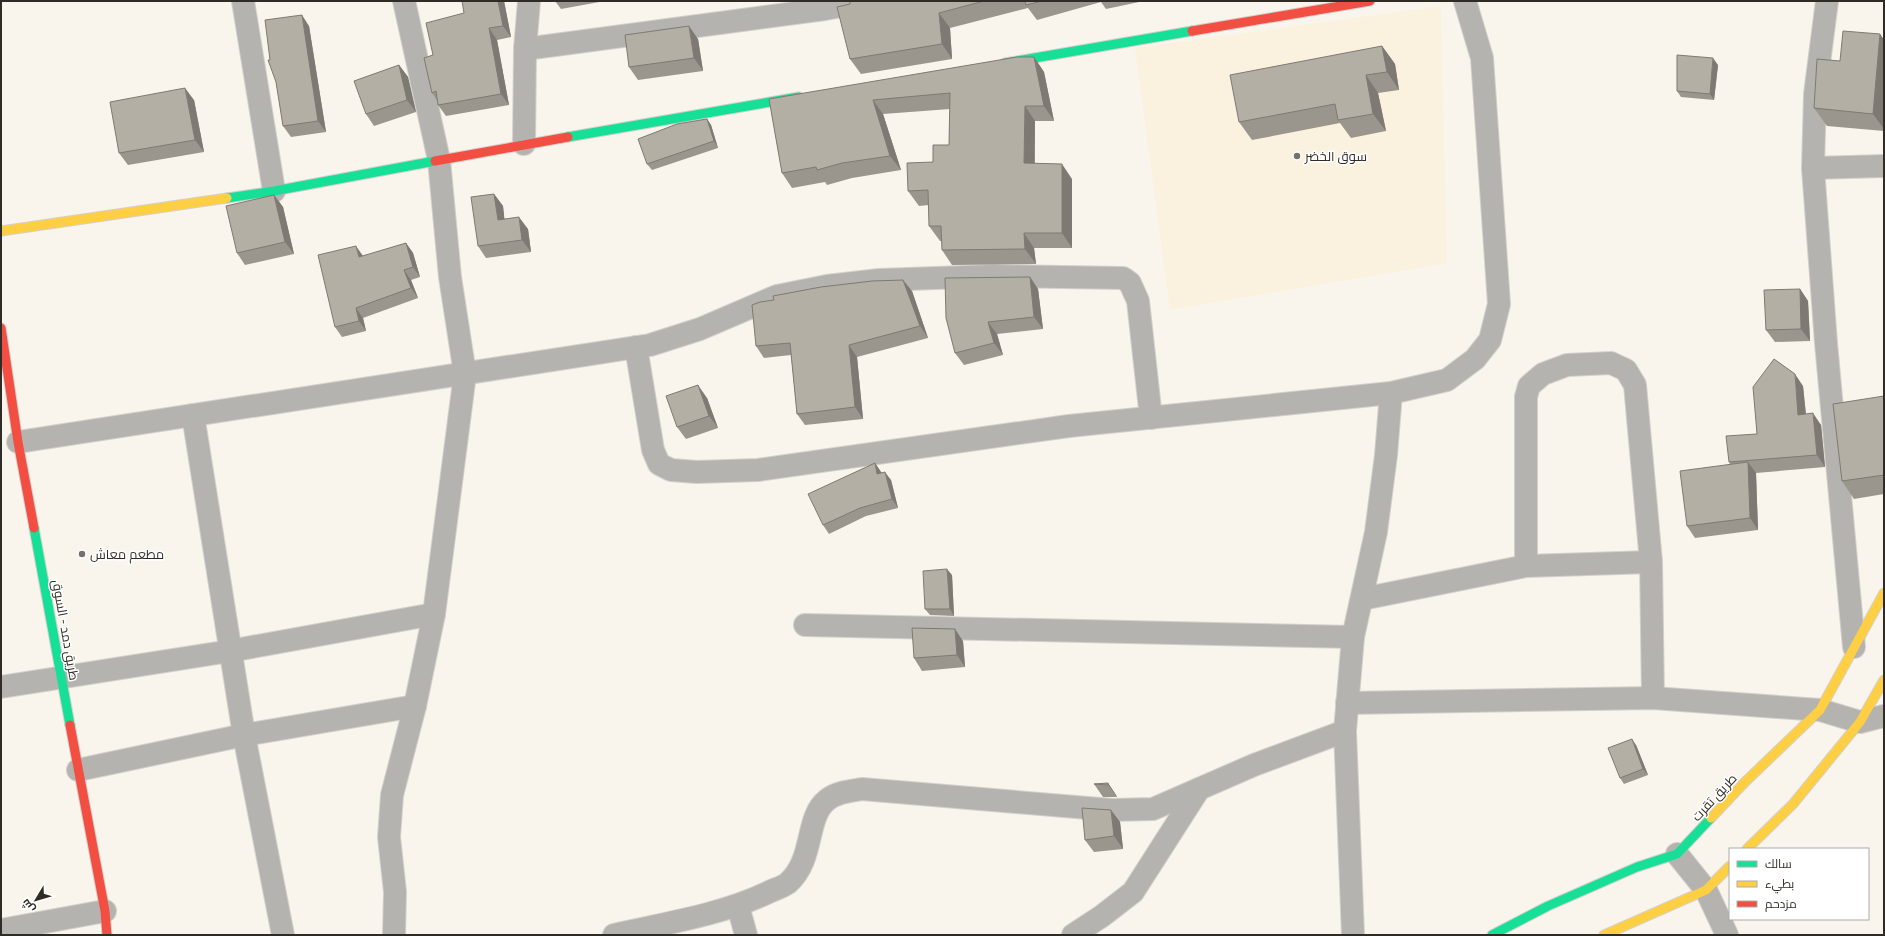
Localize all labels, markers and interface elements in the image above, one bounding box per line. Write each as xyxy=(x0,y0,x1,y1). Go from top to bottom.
place label: سوق الخضر xyxy=(1304,149,1367,164)
marker: سوق الخضر xyxy=(1292,151,1302,161)
place label: مطعم معاش xyxy=(90,547,164,564)
marker: مطعم معاش xyxy=(77,549,87,559)
street label: طريق دمد - السوق xyxy=(49,579,82,682)
street label: طريق تقرت xyxy=(1689,771,1740,824)
legend xyxy=(1729,848,1869,920)
text: سالك xyxy=(1765,857,1792,871)
text: بطيء xyxy=(1765,877,1794,894)
north arrow xyxy=(16,880,56,920)
text: ش xyxy=(19,896,38,915)
text: مزدحم xyxy=(1765,897,1797,912)

